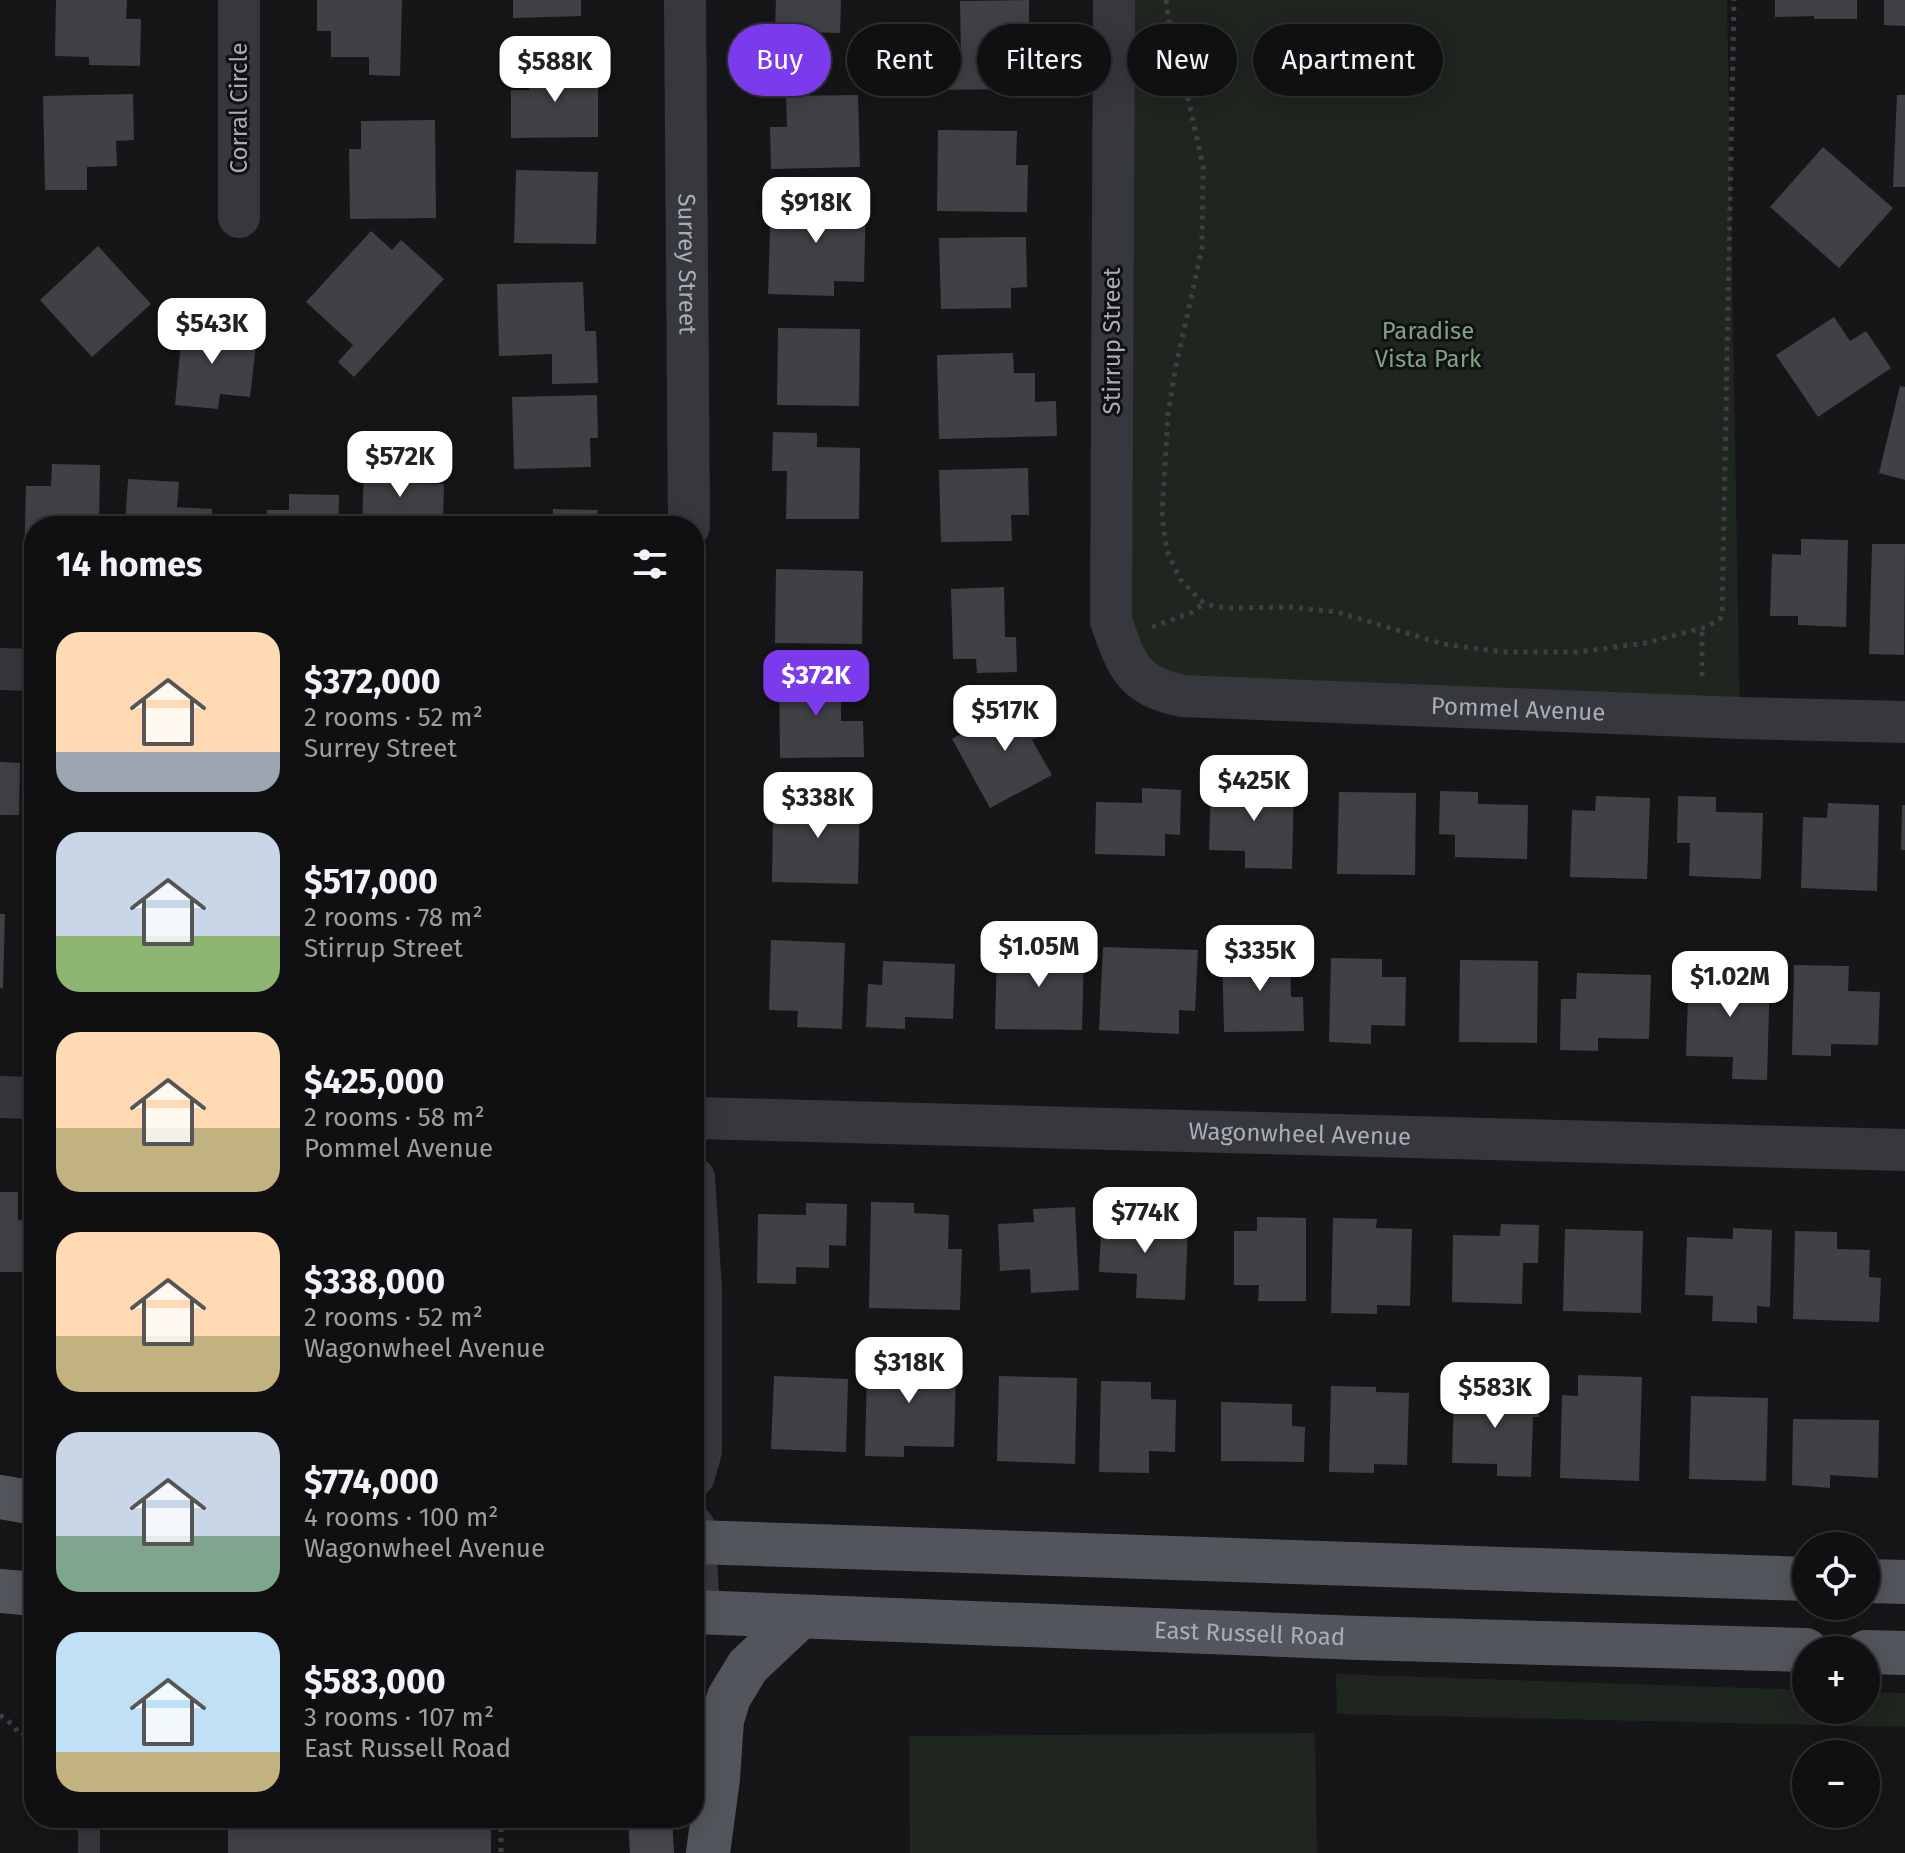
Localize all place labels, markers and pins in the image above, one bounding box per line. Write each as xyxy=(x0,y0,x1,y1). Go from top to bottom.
pin: $588K xyxy=(499,36,611,104)
pin: $918K xyxy=(760,177,872,245)
pin: $543K xyxy=(156,298,268,366)
pin: $572K xyxy=(344,431,456,499)
pin: $372K xyxy=(760,650,872,718)
pin: $517K xyxy=(949,685,1061,753)
pin: $425K xyxy=(1198,755,1310,823)
pin: $338K xyxy=(762,772,874,840)
pin: $1.05M xyxy=(974,921,1104,989)
pin: $335K xyxy=(1204,925,1316,993)
pin: $1.02M xyxy=(1665,951,1795,1019)
pin: $774K xyxy=(1089,1187,1201,1255)
pin: $318K xyxy=(853,1337,965,1405)
pin: $583K xyxy=(1439,1362,1551,1430)

